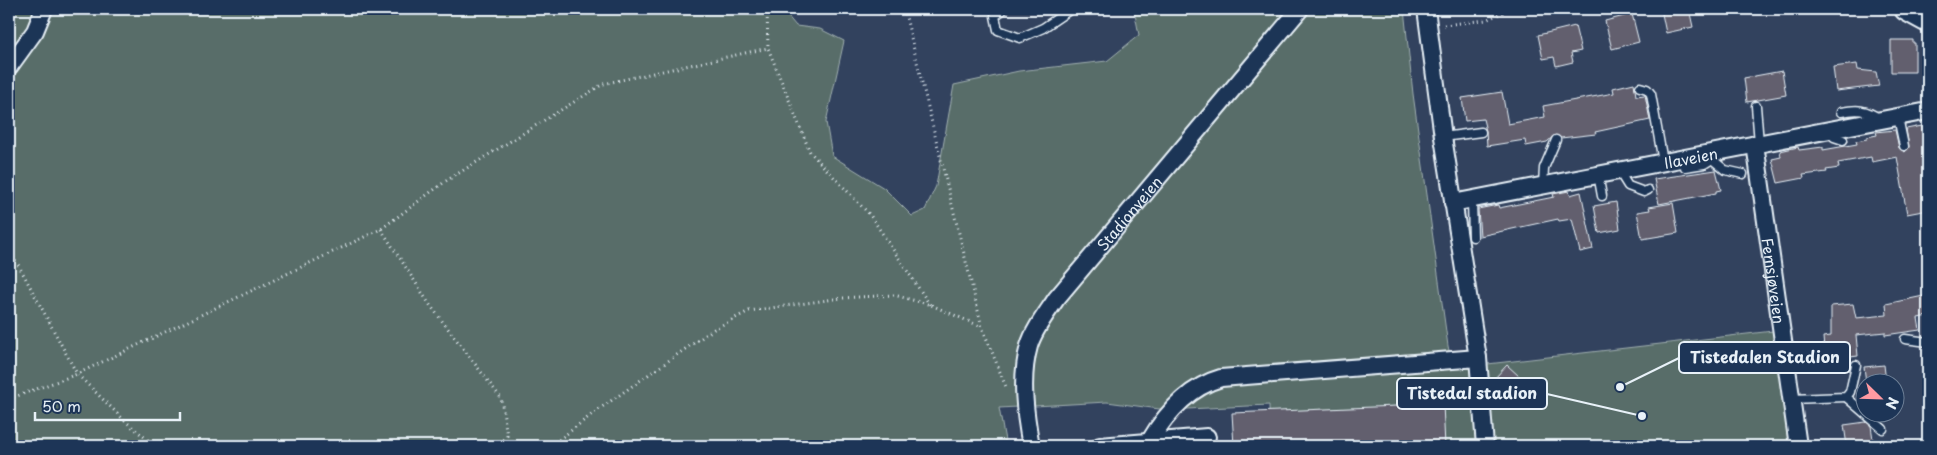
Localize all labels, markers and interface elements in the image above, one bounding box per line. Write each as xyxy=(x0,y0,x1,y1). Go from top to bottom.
street label: Ilaveien xyxy=(1662,141,1720,173)
street label: Stadionveien xyxy=(1090,170,1167,255)
street label: Femsjøveien xyxy=(1757,236,1792,325)
callout: Tistedalen Stadion xyxy=(1679,342,1850,373)
text: Tistedalen Stadion xyxy=(1690,344,1840,368)
north arrow xyxy=(1854,372,1904,422)
callout: Tistedal stadion xyxy=(1397,378,1547,409)
text: Tistedal stadion xyxy=(1407,380,1537,404)
scale bar xyxy=(35,390,180,422)
text: 50 m xyxy=(42,394,81,417)
text: N xyxy=(1881,394,1904,412)

